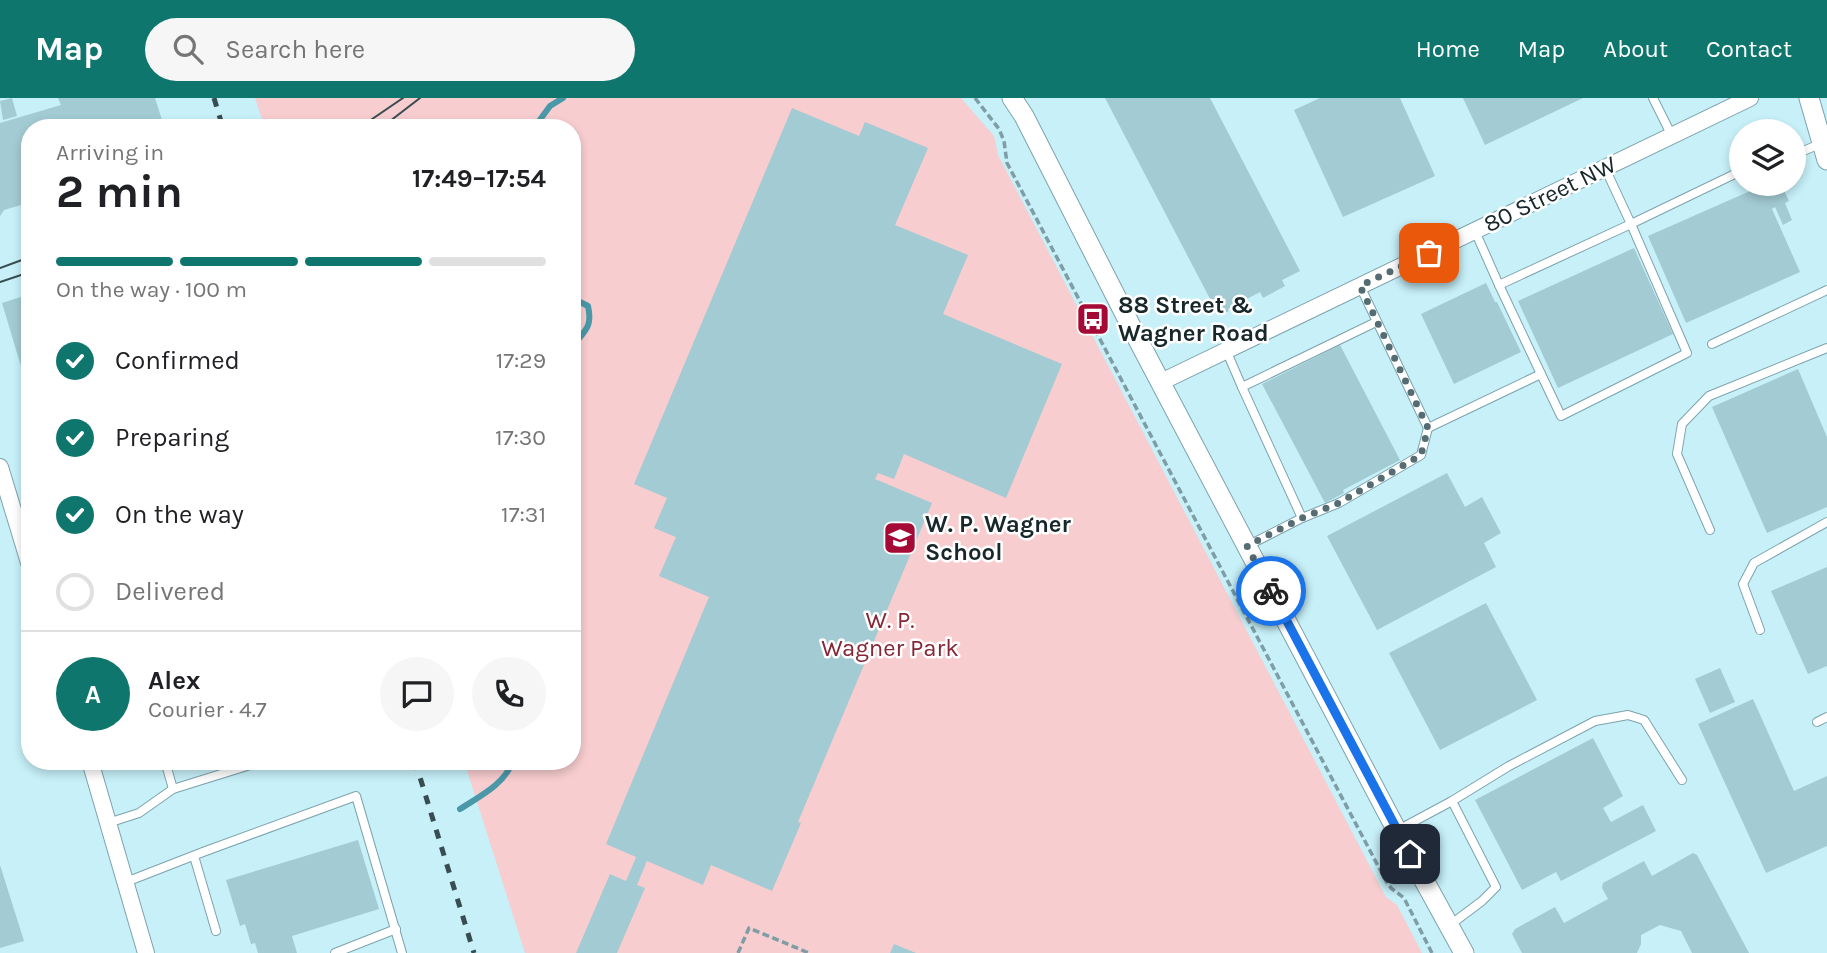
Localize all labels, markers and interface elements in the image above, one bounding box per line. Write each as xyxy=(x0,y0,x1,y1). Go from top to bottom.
search box xyxy=(145,18,635,81)
text: Map xyxy=(35,30,103,68)
icon: search xyxy=(169,30,207,68)
text: Search here xyxy=(225,34,365,65)
text: Home xyxy=(1416,35,1480,63)
text: Map xyxy=(1518,35,1565,63)
text: About xyxy=(1603,35,1668,63)
text: Contact xyxy=(1706,35,1792,63)
map controls xyxy=(1729,119,1806,196)
button: layers xyxy=(1729,119,1806,196)
text: Arriving in xyxy=(56,139,164,166)
street label: 80 Street NW xyxy=(1479,150,1621,238)
text: 17:49–17:54 xyxy=(412,163,546,194)
text: 2 min xyxy=(56,165,183,219)
pin xyxy=(1399,223,1459,283)
icon: bag xyxy=(1410,234,1448,272)
text: On the way · 100 m xyxy=(56,276,247,303)
place label: 88 Street & Wagner Road xyxy=(1118,291,1269,347)
bus stop icon: 88 Street & Wagner Road xyxy=(1074,300,1112,338)
icon: check xyxy=(56,342,94,380)
text: Confirmed xyxy=(115,345,240,376)
text: 17:29 xyxy=(496,347,546,374)
icon: check xyxy=(56,419,94,457)
text: Preparing xyxy=(115,422,229,453)
text: 17:30 xyxy=(495,424,546,451)
icon: check xyxy=(56,496,94,534)
text: On the way xyxy=(115,499,244,530)
text: 17:31 xyxy=(501,501,546,528)
place label: W. P. Wagner School xyxy=(925,510,1072,566)
school or university icon: W. P. Wagner School xyxy=(881,519,919,557)
courier xyxy=(1236,556,1306,626)
icon: bike xyxy=(1252,572,1290,610)
text: Delivered xyxy=(115,576,225,607)
park label: W. P. Wagner Park xyxy=(821,606,959,662)
button: chat xyxy=(380,657,454,731)
button: phone xyxy=(472,657,546,731)
text: Alex xyxy=(148,665,200,696)
text: A xyxy=(85,679,101,710)
text: Courier · 4.7 xyxy=(148,696,267,723)
pin xyxy=(1380,824,1440,884)
icon: home xyxy=(1391,835,1429,873)

